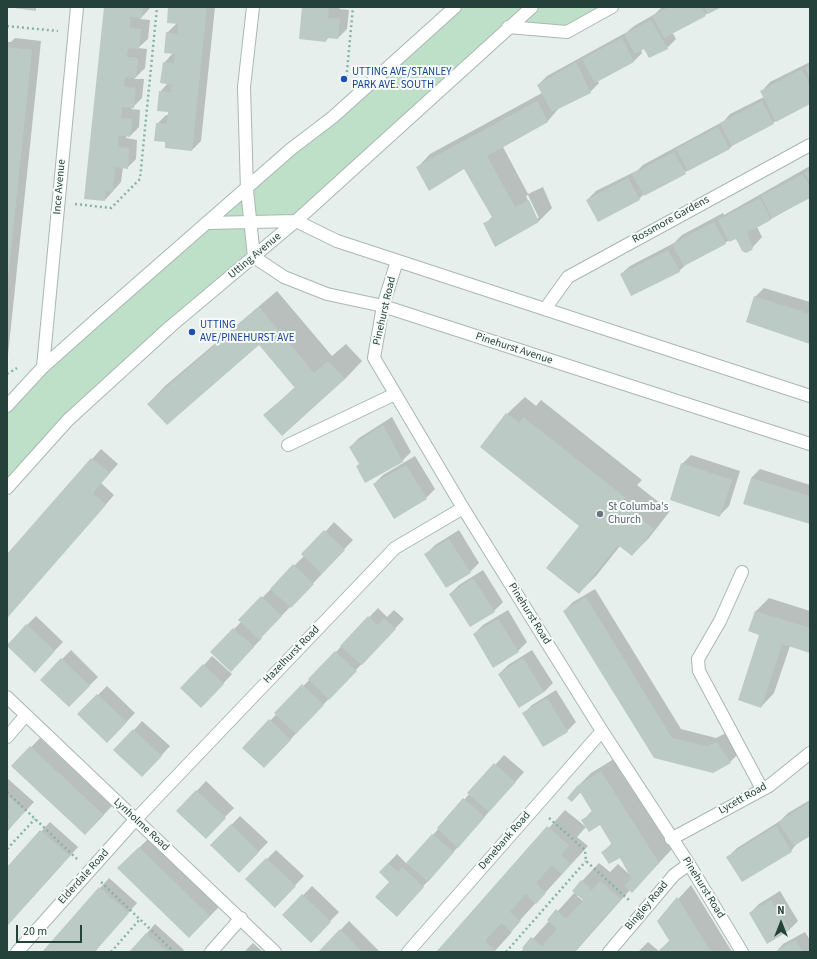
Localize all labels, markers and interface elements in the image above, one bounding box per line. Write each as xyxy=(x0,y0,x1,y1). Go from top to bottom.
place label: UTTING AVE/STANLEY PARK AVE. SOUTH xyxy=(352,66,452,92)
marker: UTTING AVE/STANLEY PARK AVE. SOUTH xyxy=(339,74,349,84)
street label: Ince Avenue xyxy=(51,159,69,215)
street label: Rossmore Gardens xyxy=(630,193,712,247)
street label: Utting Avenue xyxy=(226,230,284,282)
street label: Pinehurst Road xyxy=(371,275,399,347)
place label: UTTING AVE/PINEHURST AVE xyxy=(200,319,295,345)
marker: UTTING AVE/PINEHURST AVE xyxy=(187,327,197,337)
street label: Pinehurst Avenue xyxy=(474,330,554,368)
place label: St Columba's Church xyxy=(608,501,668,527)
marker: St Columba's Church xyxy=(595,509,605,519)
street label: Pinehurst Road xyxy=(505,581,553,647)
street label: Hazelhurst Road xyxy=(261,623,323,687)
street label: Lycett Road xyxy=(717,780,769,818)
street label: Lynholme Road xyxy=(110,796,172,854)
street label: Denebank Road xyxy=(476,809,534,873)
street label: Elderdale Road xyxy=(56,847,112,907)
street label: Pinehurst Road xyxy=(679,855,727,921)
street label: Bingley Road xyxy=(623,879,671,933)
north arrow xyxy=(761,903,801,943)
text: N xyxy=(777,903,785,918)
scale bar xyxy=(18,917,84,943)
text: 20 m xyxy=(23,923,47,940)

